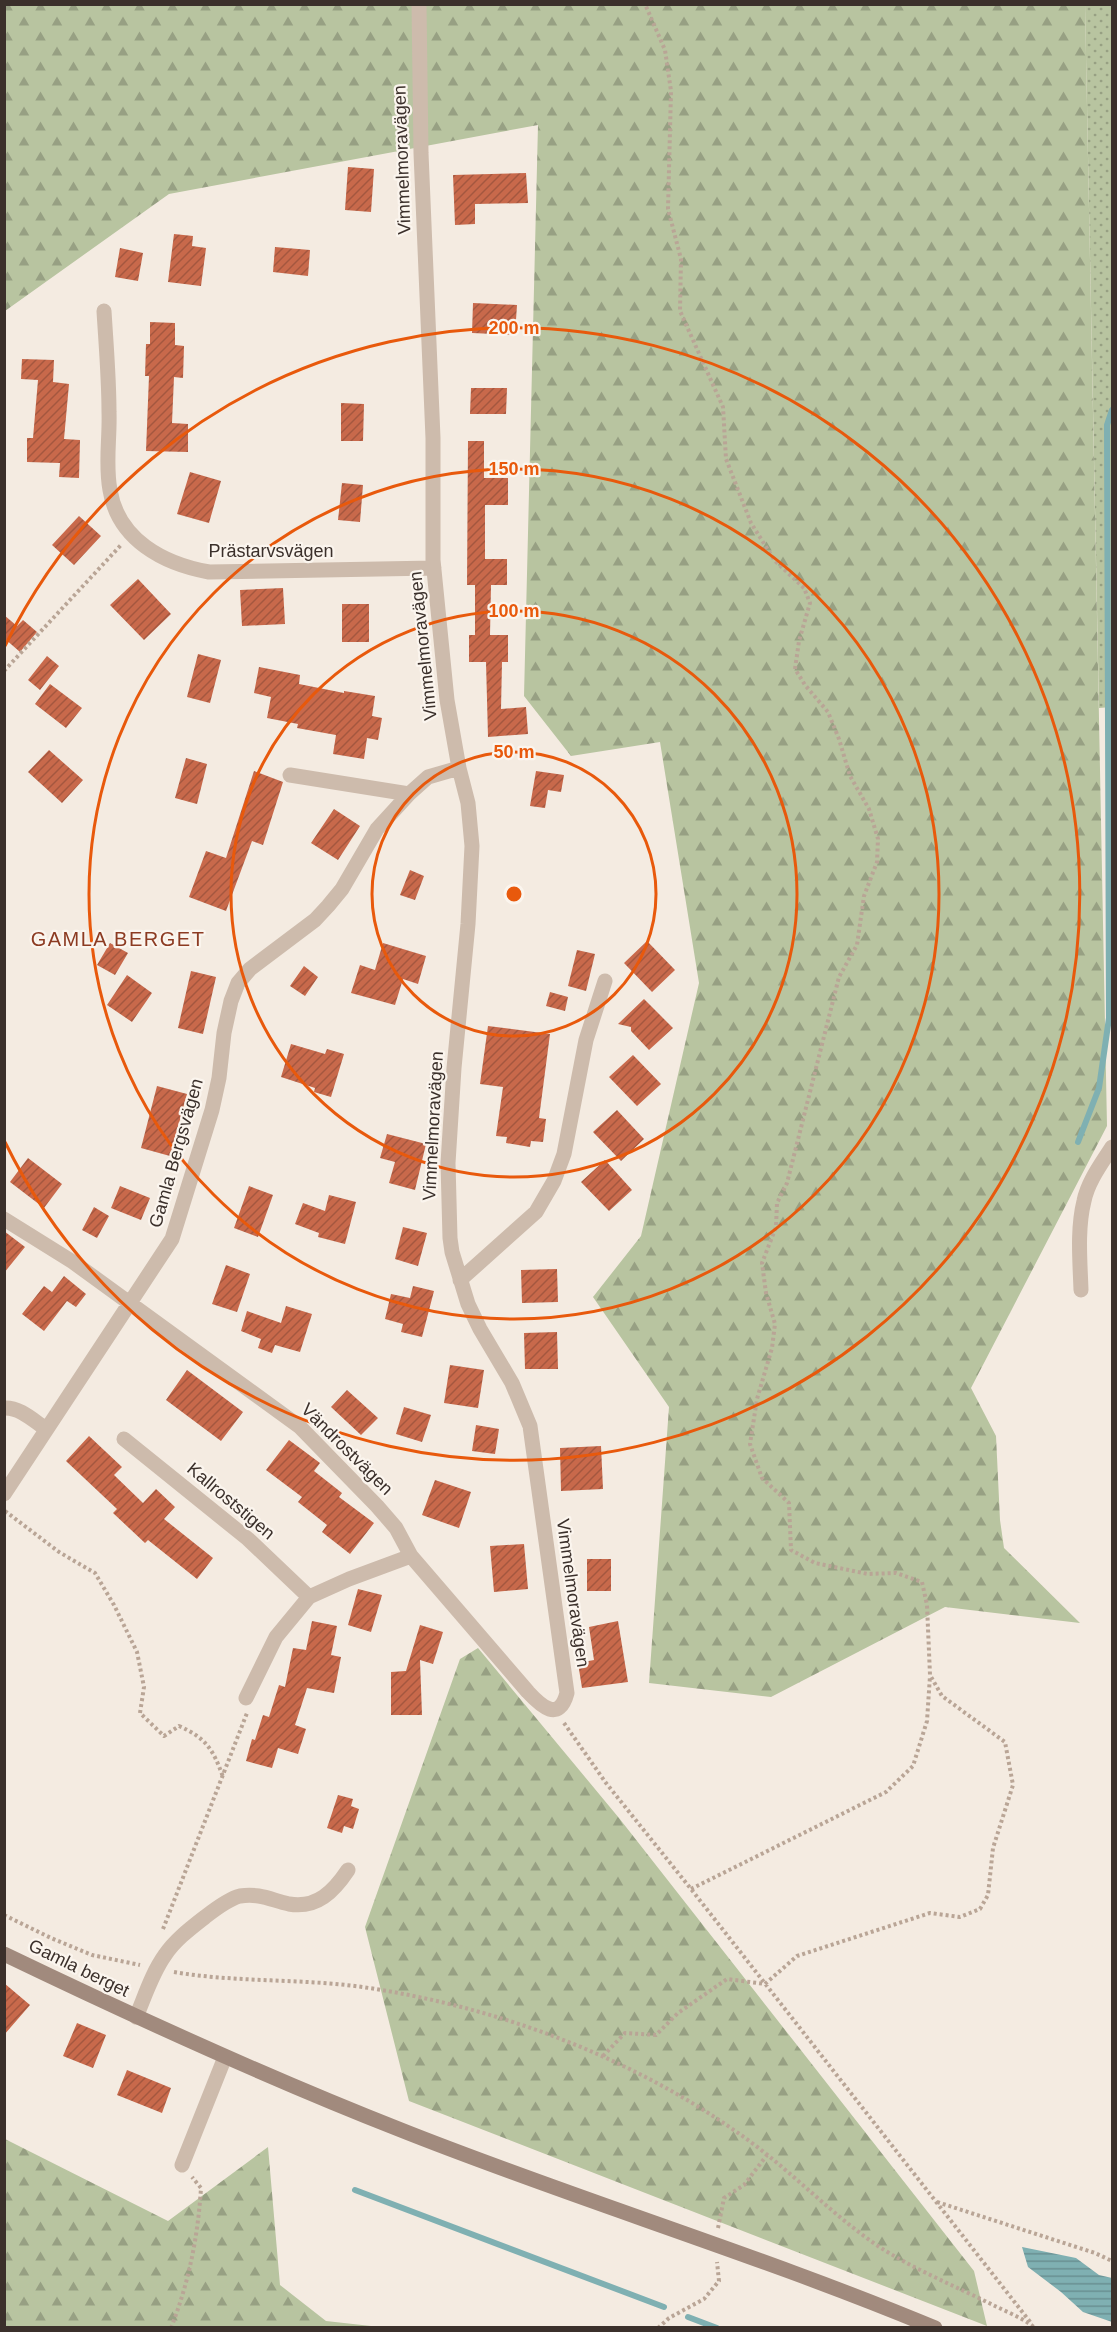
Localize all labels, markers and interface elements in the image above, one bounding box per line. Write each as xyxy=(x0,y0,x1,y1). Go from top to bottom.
street label: Vimmelmoravägen xyxy=(389,85,415,235)
text: 200 m xyxy=(488,318,540,338)
text: 150 m xyxy=(488,459,540,479)
street label: Prästarvsvägen xyxy=(208,541,334,561)
street label: Vimmelmoravägen xyxy=(405,570,441,722)
text: 100 m xyxy=(488,601,540,621)
text: 50 m xyxy=(493,742,535,762)
centre of rings xyxy=(504,884,524,904)
district label: GAMLA BERGET xyxy=(31,928,205,950)
street label: Vimmelmoravägen xyxy=(419,1051,447,1201)
street label: Gamla Bergsvägen xyxy=(145,1076,207,1230)
street label: Vändrostvägen xyxy=(297,1399,397,1499)
street label: Kallroststigen xyxy=(183,1459,279,1543)
street label: Vimmelmoravägen xyxy=(553,1517,593,1669)
street label: Gamla berget xyxy=(26,1935,132,2001)

